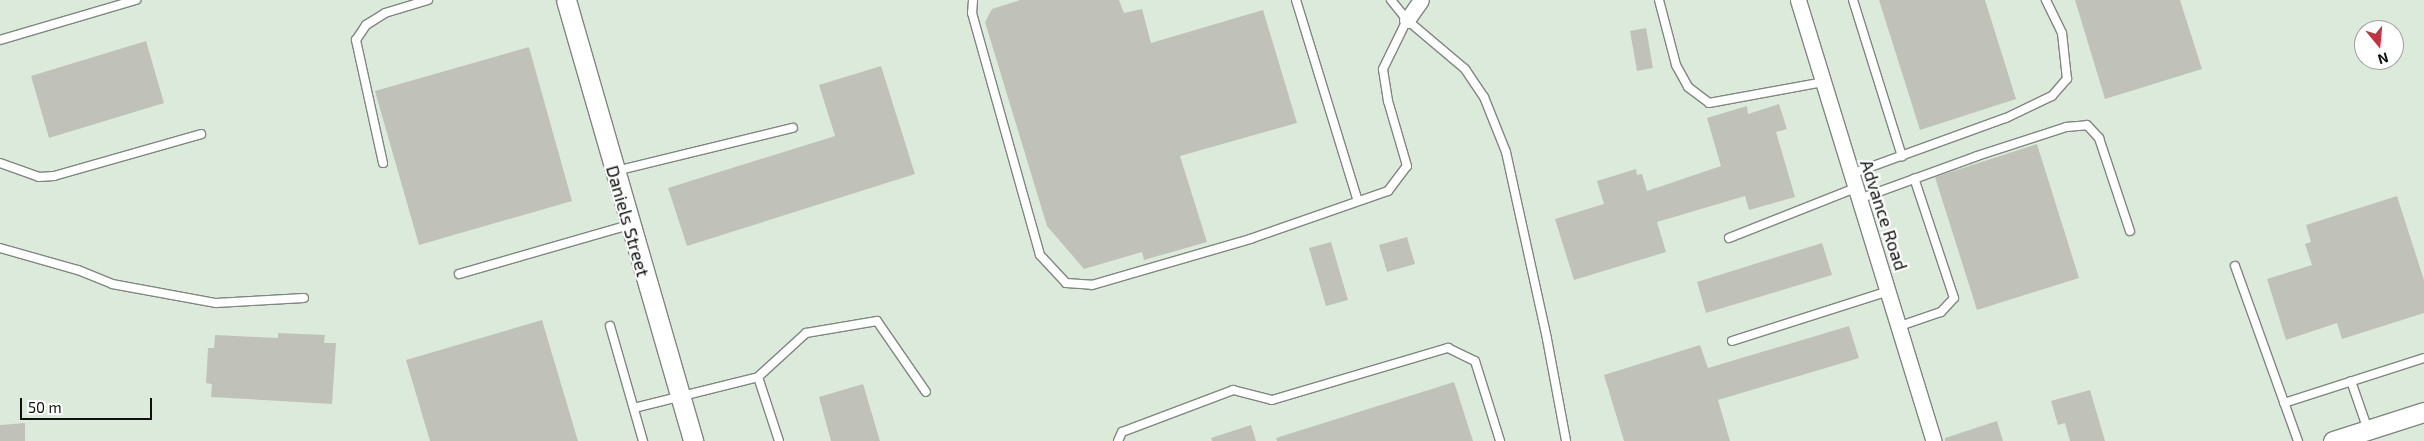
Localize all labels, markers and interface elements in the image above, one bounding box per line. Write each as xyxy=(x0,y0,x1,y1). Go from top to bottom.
north arrow xyxy=(2354,20,2404,70)
text: N xyxy=(2376,49,2391,68)
street label: Advance Road xyxy=(1856,157,1912,273)
street label: Daniels Street xyxy=(602,163,654,279)
scale bar xyxy=(22,388,155,420)
text: 50 m xyxy=(28,398,62,416)

